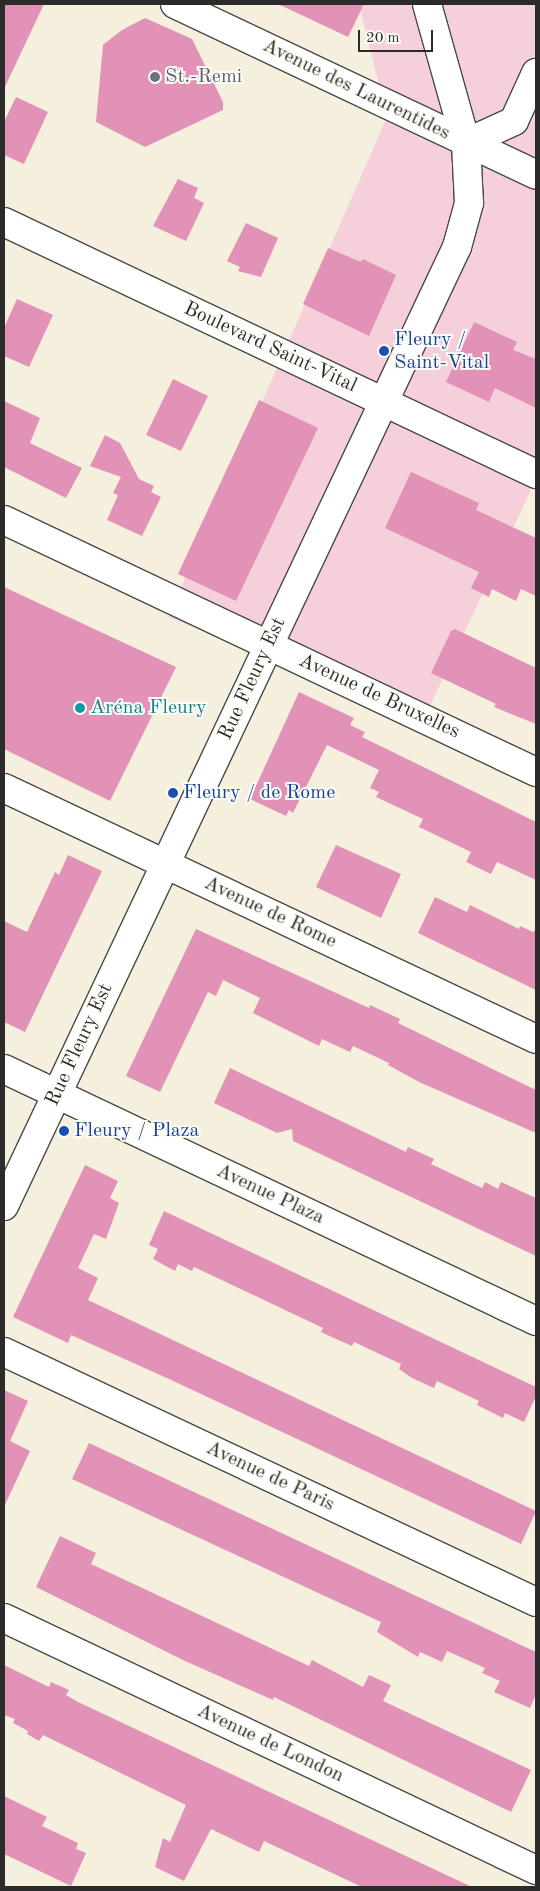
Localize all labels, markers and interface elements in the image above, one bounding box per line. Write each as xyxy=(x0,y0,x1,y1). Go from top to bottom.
scale bar xyxy=(360,20,435,52)
text: 20 m xyxy=(366,31,400,46)
street label: Avenue des Laurentides xyxy=(258,34,454,146)
place label: St.-Remi xyxy=(165,65,242,89)
marker: St.-Remi xyxy=(149,71,161,83)
street label: Boulevard Saint-Vital xyxy=(180,297,360,399)
place label: Fleury / Saint-Vital xyxy=(394,328,489,375)
marker: Fleury / Saint-Vital xyxy=(378,345,390,357)
street label: Rue Fleury Est xyxy=(214,614,292,744)
street label: Avenue de Bruxelles xyxy=(295,649,463,745)
place label: Aréna Fleury xyxy=(90,696,207,720)
marker: Aréna Fleury xyxy=(74,702,86,714)
place label: Fleury / de Rome xyxy=(183,781,335,805)
marker: Fleury / de Rome xyxy=(167,787,179,799)
street label: Avenue de Rome xyxy=(200,872,340,954)
street label: Rue Fleury Est xyxy=(41,980,119,1110)
place label: Fleury / Plaza xyxy=(74,1119,199,1143)
marker: Fleury / Plaza xyxy=(58,1125,70,1137)
street label: Avenue Plaza xyxy=(212,1159,328,1231)
street label: Avenue de Paris xyxy=(202,1437,338,1517)
street label: Avenue de London xyxy=(193,1699,347,1789)

